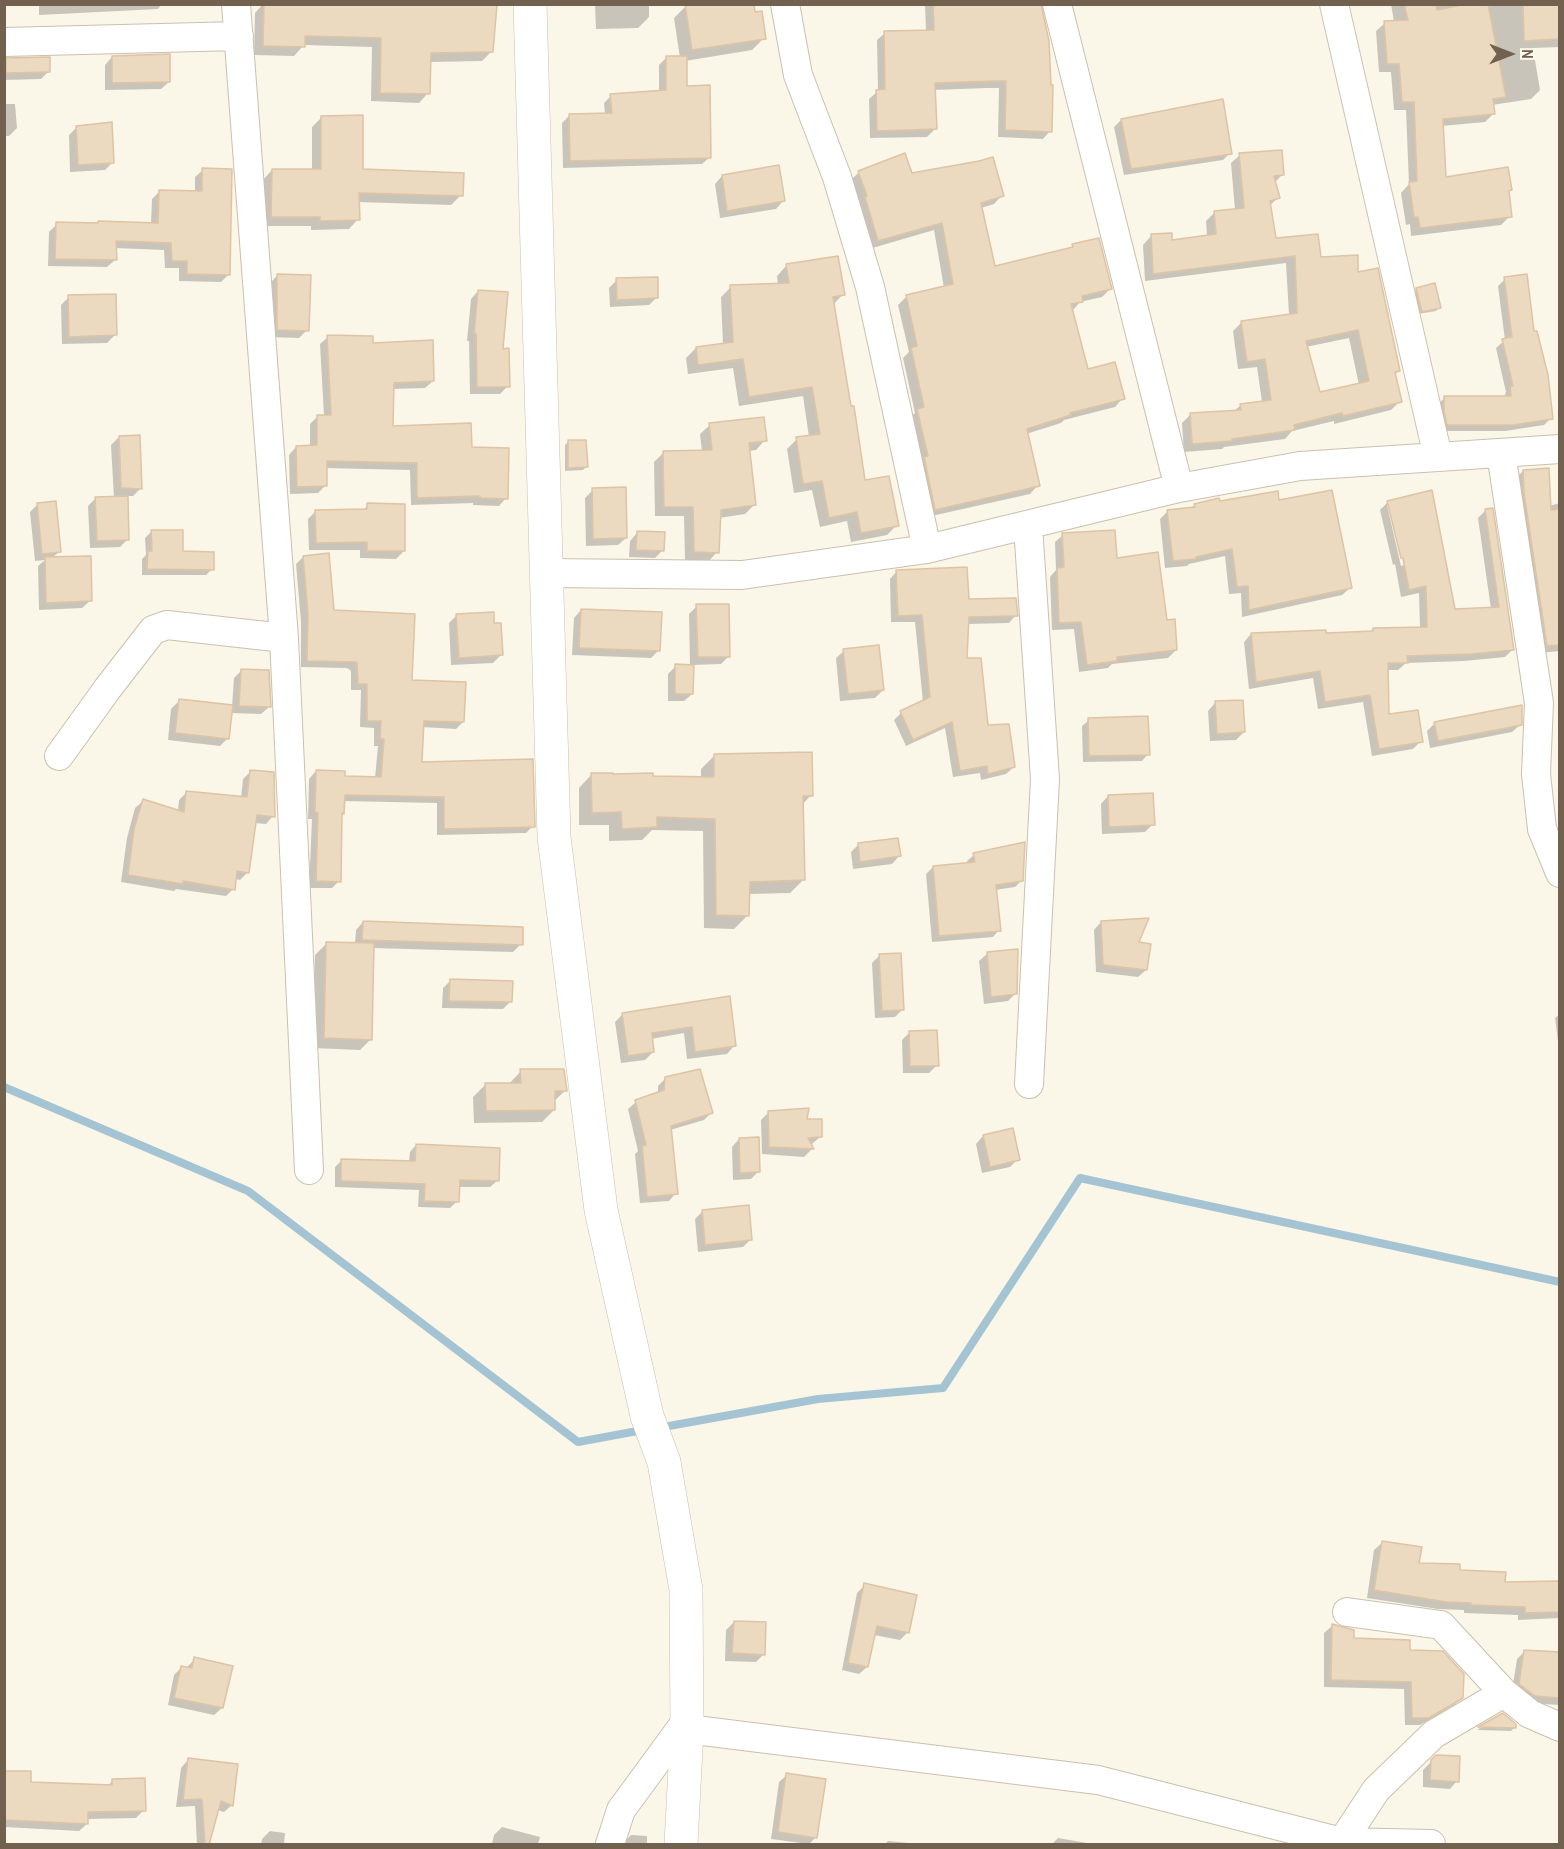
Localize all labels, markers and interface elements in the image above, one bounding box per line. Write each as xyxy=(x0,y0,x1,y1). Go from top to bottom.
north arrow xyxy=(1480,24,1540,84)
text: N xyxy=(1517,49,1539,59)

